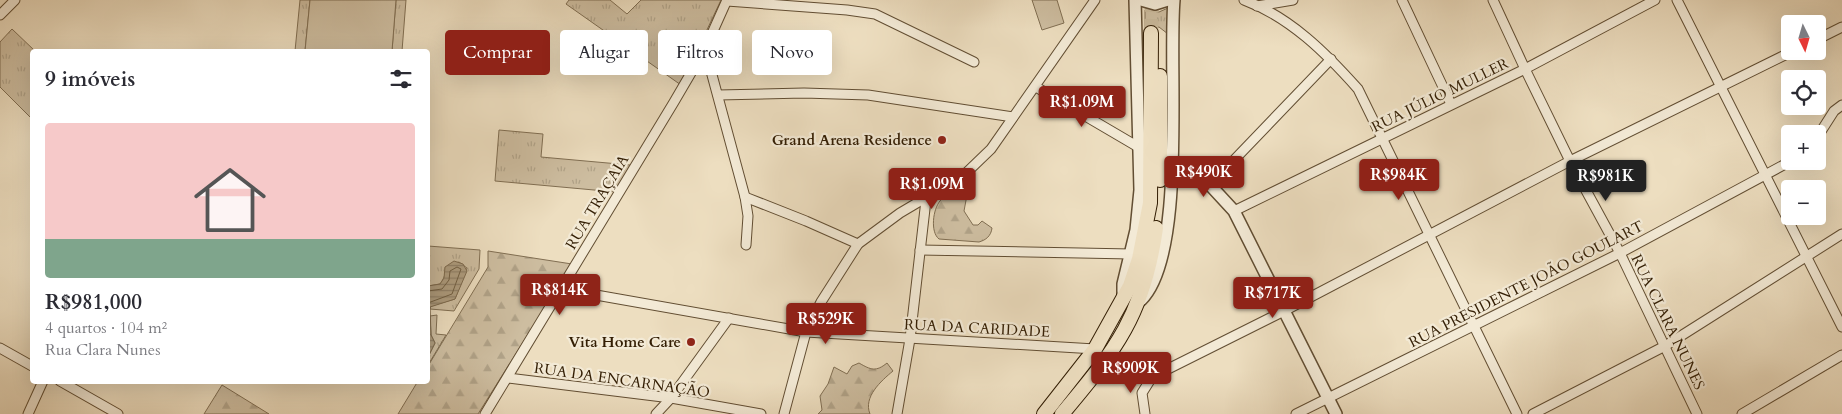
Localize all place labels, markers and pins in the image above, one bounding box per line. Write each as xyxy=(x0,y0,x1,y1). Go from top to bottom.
pin: R$1.09M xyxy=(1036,86,1128,128)
place label: Grand Arena Residence xyxy=(772,130,932,150)
marker: Grand Arena Residence xyxy=(936,134,948,146)
pin: R$490K xyxy=(1163,156,1245,198)
pin: R$984K xyxy=(1358,158,1440,201)
pin: R$981K xyxy=(1565,160,1647,202)
pin: R$1.09M xyxy=(886,168,978,210)
pin: R$814K xyxy=(519,274,601,316)
pin: R$717K xyxy=(1232,276,1314,319)
pin: R$529K xyxy=(785,302,867,345)
place label: Vita Home Care xyxy=(569,332,681,352)
marker: Vita Home Care xyxy=(685,336,697,348)
pin: R$909K xyxy=(1090,352,1172,394)

